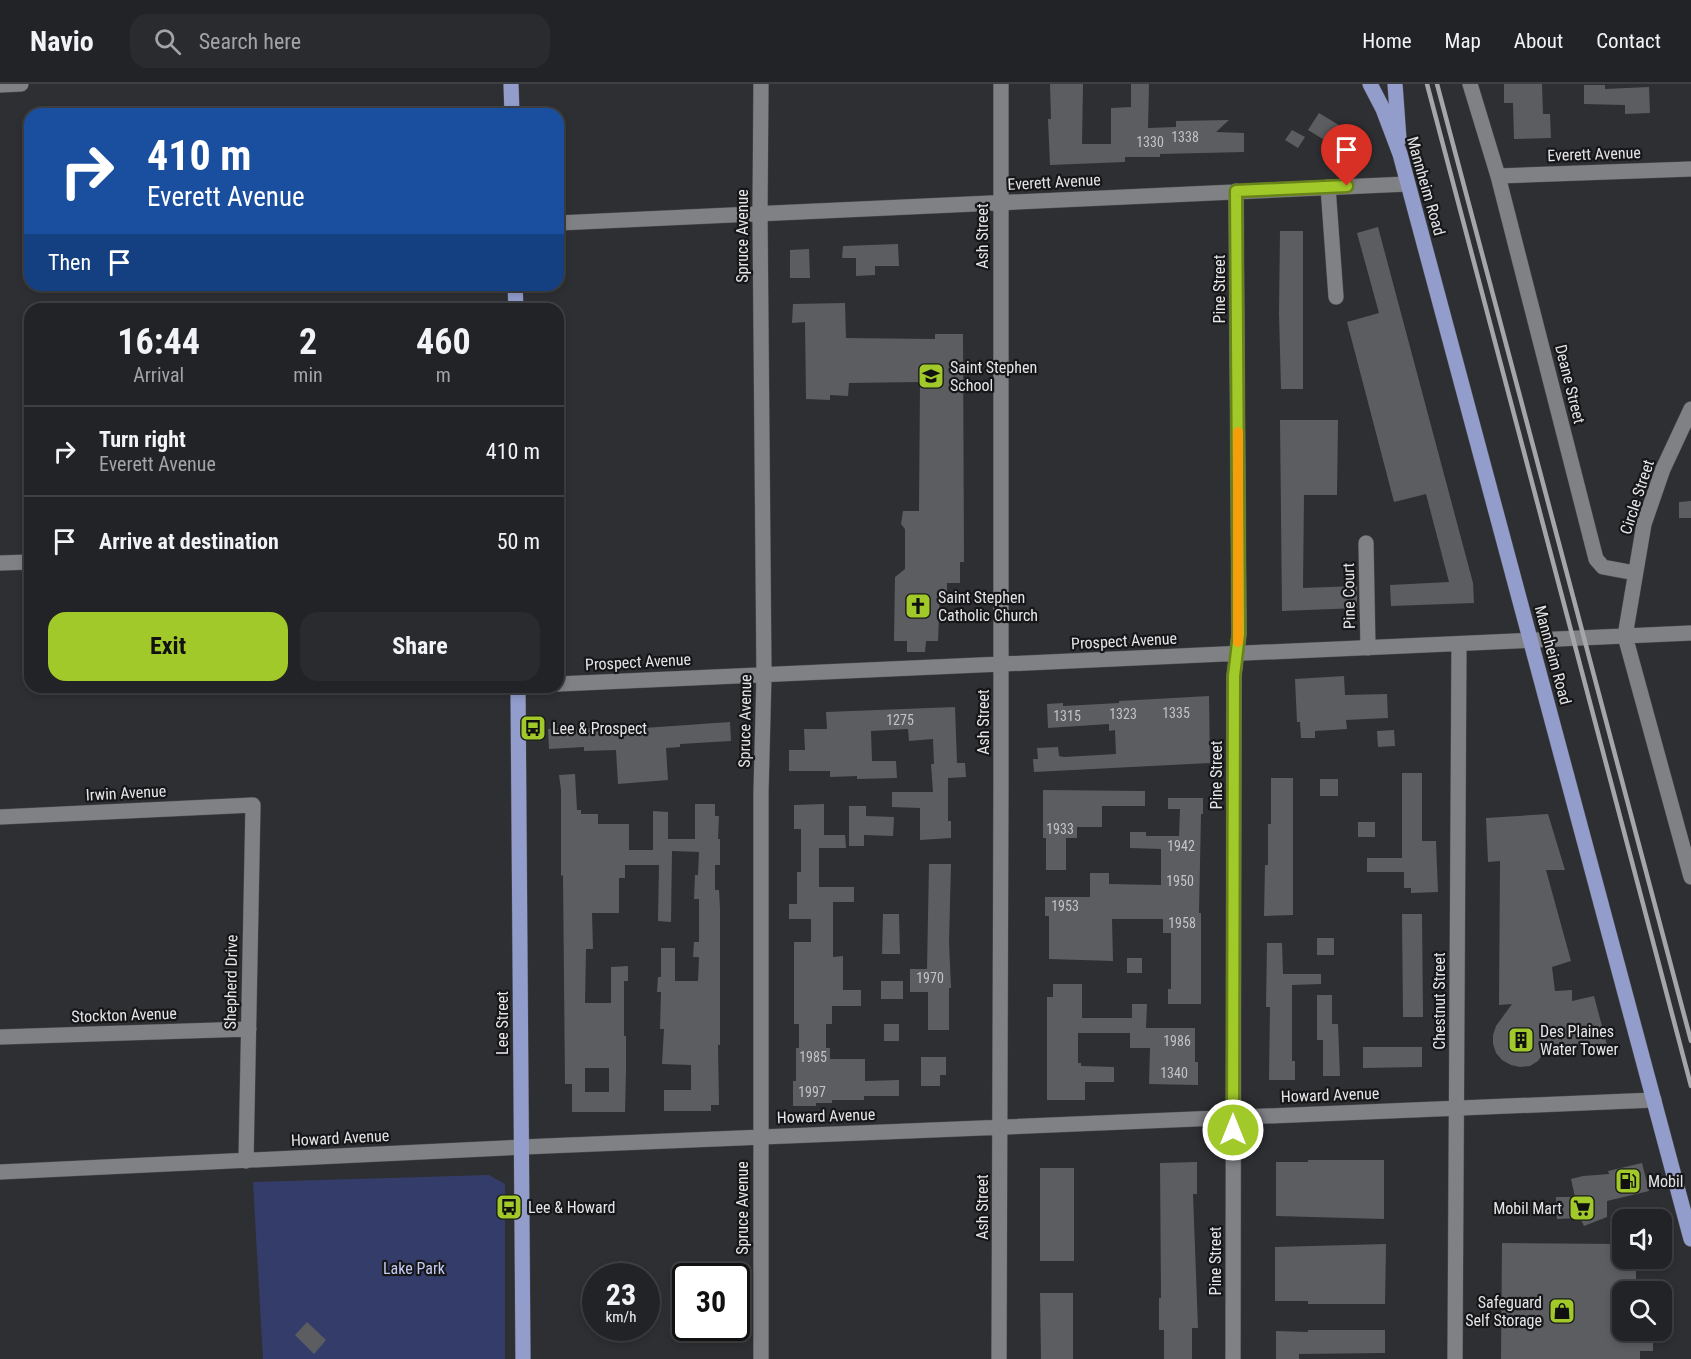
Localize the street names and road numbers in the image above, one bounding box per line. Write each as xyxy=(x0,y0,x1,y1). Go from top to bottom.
street label: Mannheim Road xyxy=(1403,134,1449,238)
street label: Everett Avenue xyxy=(1547,143,1641,165)
street label: Everett Avenue xyxy=(1007,170,1101,194)
street label: Spruce Avenue xyxy=(733,189,752,283)
street label: Ash Street xyxy=(973,203,992,269)
street label: Pine Street xyxy=(1210,254,1229,323)
street label: Deane Street xyxy=(1551,343,1589,426)
street label: Circle Street xyxy=(1616,457,1658,537)
street label: Pine Court xyxy=(1339,562,1359,629)
street label: Mannheim Road xyxy=(1531,603,1575,707)
street label: Prospect Avenue xyxy=(1070,629,1178,653)
street label: Prospect Avenue xyxy=(584,650,692,674)
street label: Spruce Avenue xyxy=(735,674,755,768)
street label: Ash Street xyxy=(974,689,993,755)
street label: Pine Street xyxy=(1207,740,1226,809)
street label: Irwin Avenue xyxy=(85,781,167,805)
street label: Shepherd Drive xyxy=(221,934,241,1030)
street label: Chestnut Street xyxy=(1430,952,1449,1050)
street label: Lee Street xyxy=(493,991,512,1055)
street label: Stockton Avenue xyxy=(71,1004,177,1026)
street label: Howard Avenue xyxy=(1280,1084,1380,1106)
street label: Howard Avenue xyxy=(776,1105,876,1127)
street label: Howard Avenue xyxy=(290,1126,390,1150)
street label: Spruce Avenue xyxy=(733,1161,752,1255)
street label: Ash Street xyxy=(973,1174,992,1240)
street label: Pine Street xyxy=(1206,1226,1225,1295)

